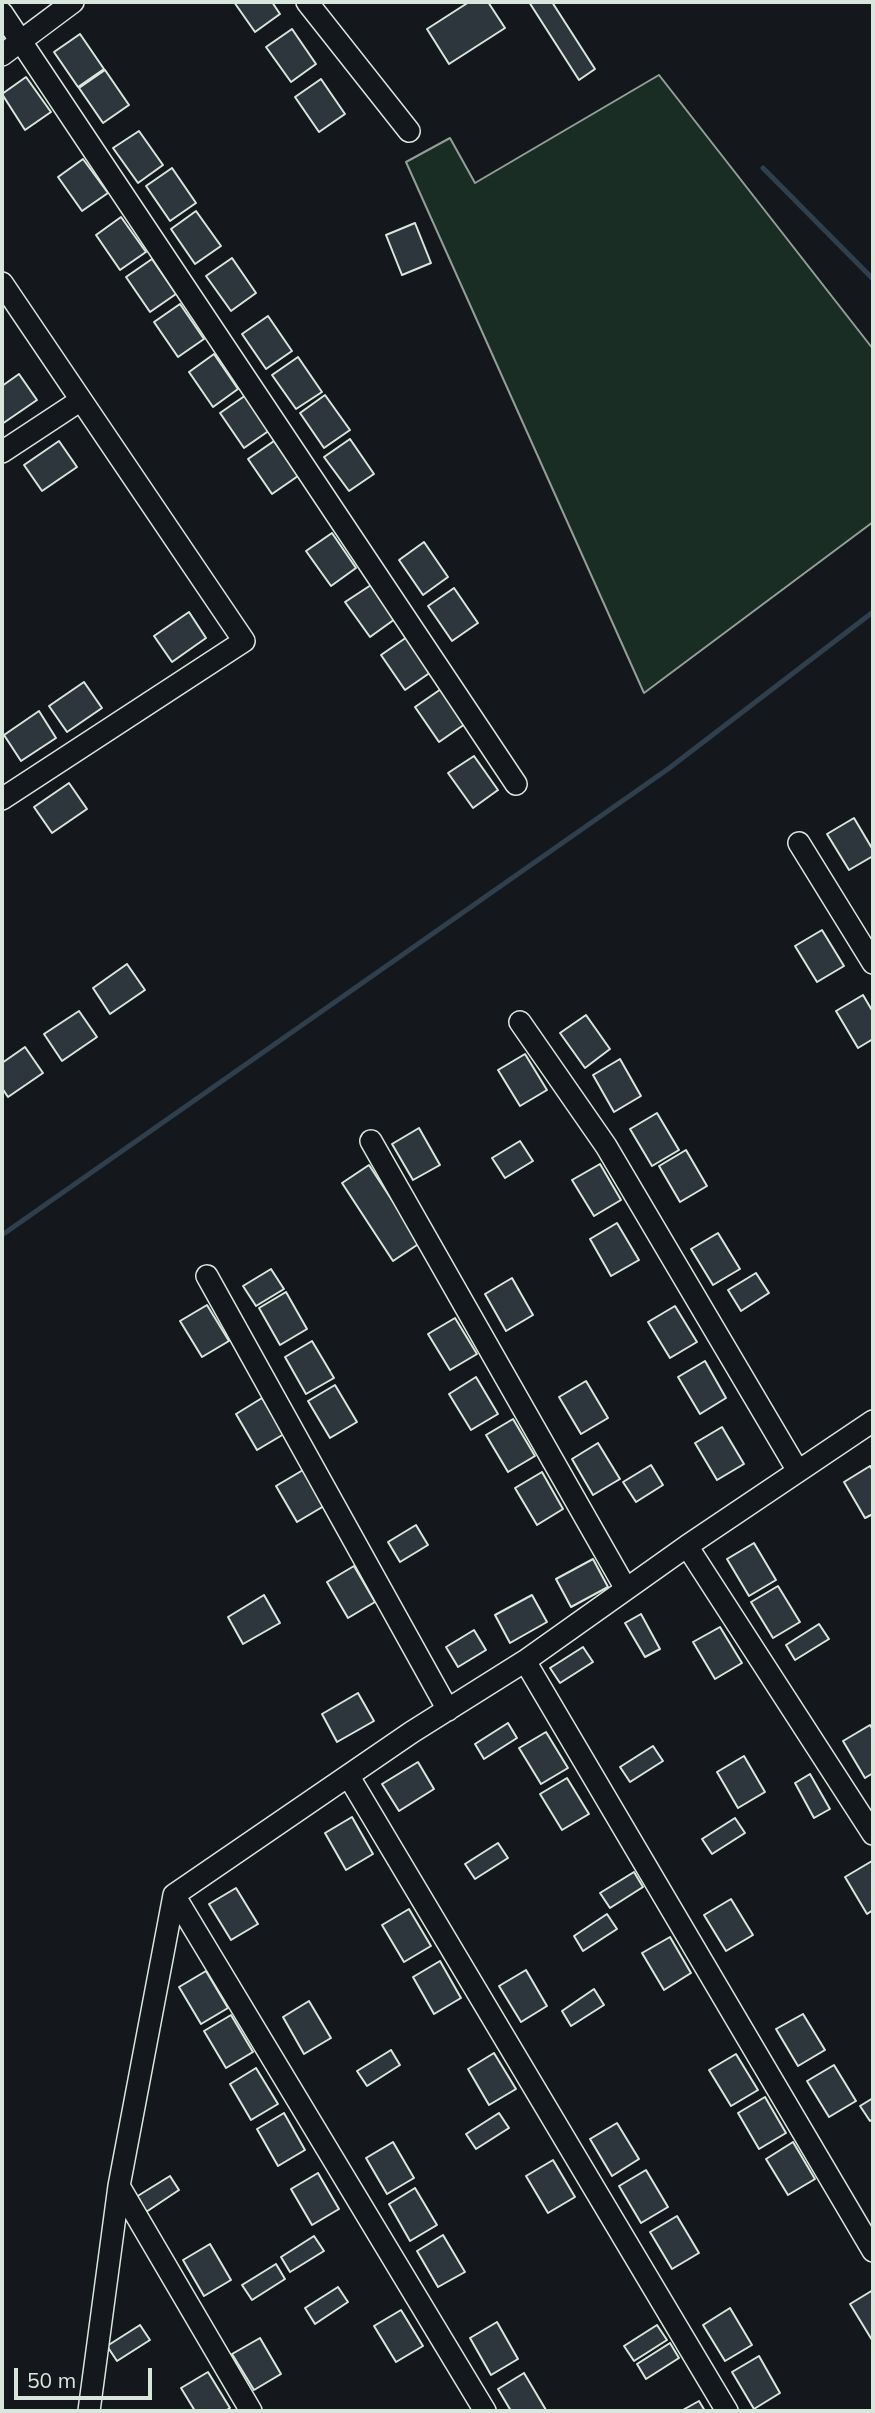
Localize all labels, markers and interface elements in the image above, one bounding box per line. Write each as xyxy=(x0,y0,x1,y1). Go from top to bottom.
scale bar xyxy=(18,2354,156,2398)
text: 50 m xyxy=(27,2367,76,2393)

